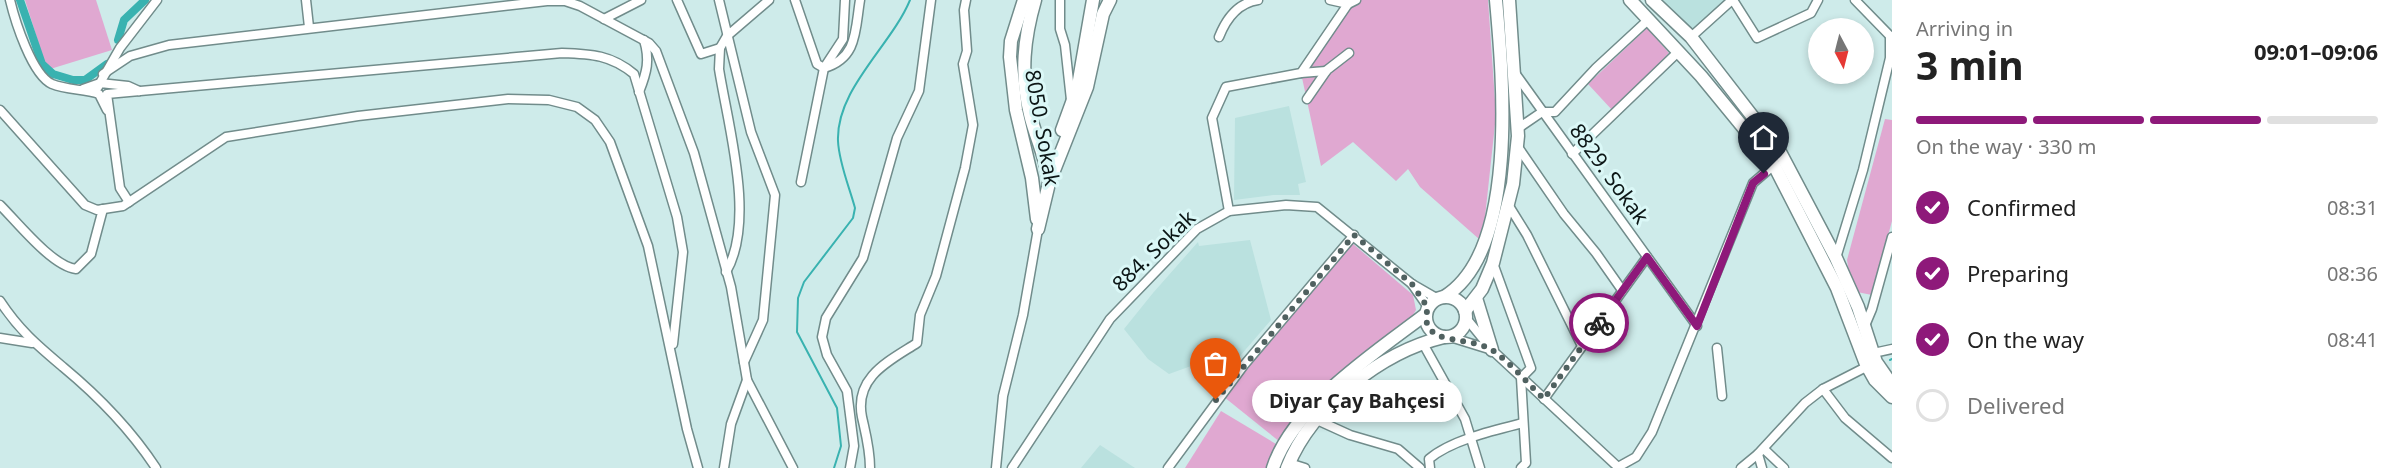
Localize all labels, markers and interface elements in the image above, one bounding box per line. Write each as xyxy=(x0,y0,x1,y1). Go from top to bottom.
text: Arriving in xyxy=(1916,15,2013,42)
north arrow xyxy=(1808,18,1874,84)
map controls xyxy=(1808,18,1874,84)
text: 09:01–09:06 xyxy=(2254,36,2378,66)
text: 3 min xyxy=(1916,38,2023,91)
street label: 8050. Sokak xyxy=(1019,67,1067,189)
pin xyxy=(1738,112,1789,174)
street label: 8829. Sokak xyxy=(1564,118,1656,230)
icon: home xyxy=(1747,121,1780,154)
text: On the way · 330 m xyxy=(1916,133,2096,160)
icon: check xyxy=(1916,191,1949,224)
text: Confirmed xyxy=(1967,192,2077,222)
text: 08:31 xyxy=(2327,194,2378,221)
street label: 884. Sokak xyxy=(1106,203,1202,297)
icon: check xyxy=(1916,257,1949,290)
text: Preparing xyxy=(1967,258,2069,288)
text: 08:36 xyxy=(2327,260,2378,287)
courier xyxy=(1569,293,1629,353)
icon: bike xyxy=(1583,307,1616,340)
icon: check xyxy=(1916,323,1949,356)
text: On the way xyxy=(1967,324,2084,354)
text: 08:41 xyxy=(2327,326,2378,353)
pin xyxy=(1190,338,1241,400)
icon: bag xyxy=(1199,347,1232,380)
callout: Diyar Çay Bahçesi xyxy=(1252,379,1462,421)
text: Diyar Çay Bahçesi xyxy=(1269,387,1445,414)
text: Delivered xyxy=(1967,390,2065,420)

